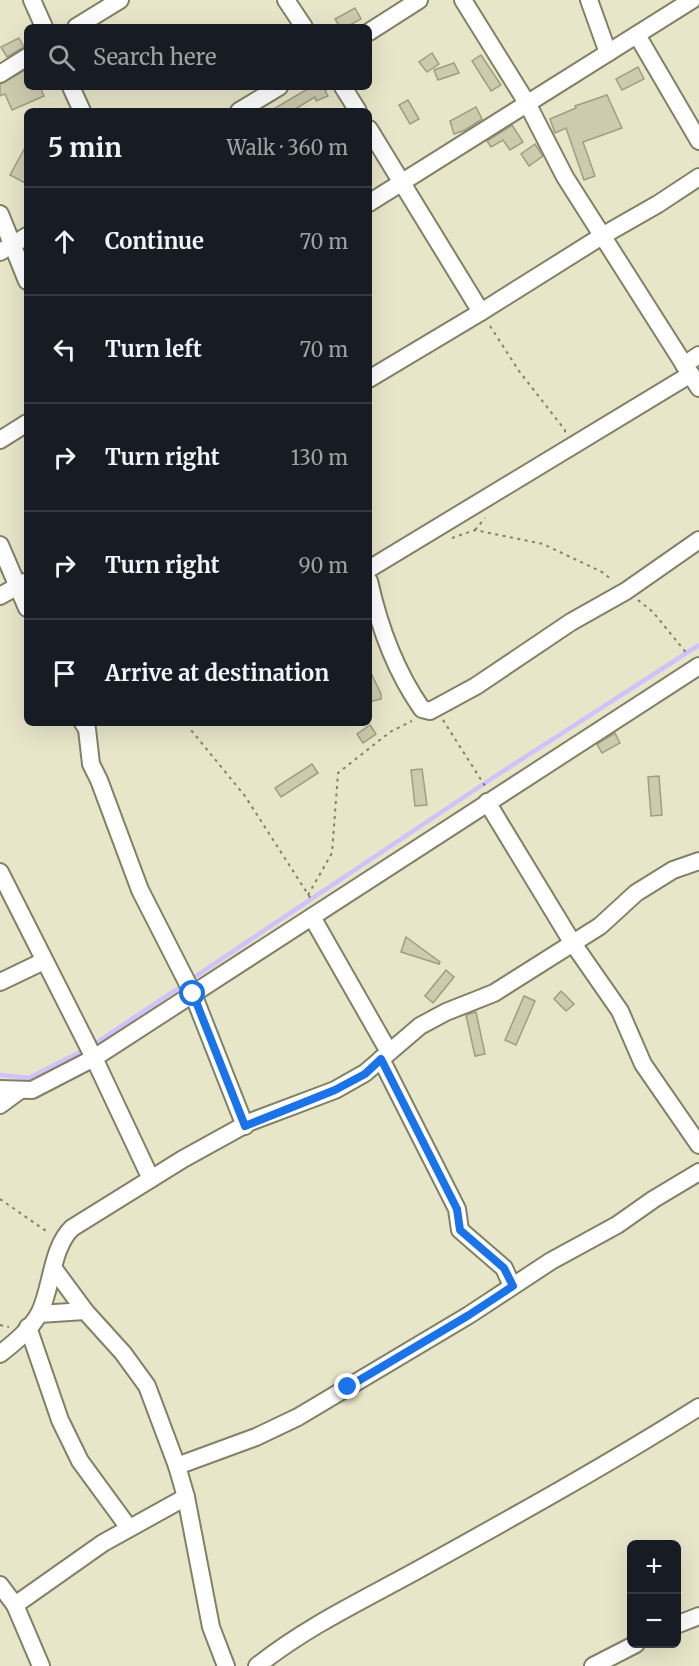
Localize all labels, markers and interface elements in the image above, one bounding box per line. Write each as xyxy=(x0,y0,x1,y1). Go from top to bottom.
search box xyxy=(24,24,372,90)
icon: search xyxy=(45,41,78,74)
text: Search here xyxy=(93,43,216,71)
text: 5 min xyxy=(48,131,122,164)
text: Walk · 360 m xyxy=(227,135,348,160)
icon: ahead xyxy=(48,225,81,258)
text: Continue xyxy=(105,227,204,255)
text: 70 m xyxy=(300,229,348,254)
icon: left xyxy=(48,333,81,366)
text: Turn left xyxy=(105,335,202,363)
text: 70 m xyxy=(300,337,348,362)
icon: right xyxy=(48,441,81,474)
text: Turn right xyxy=(105,443,219,471)
text: 130 m xyxy=(291,445,348,470)
icon: right xyxy=(48,549,81,582)
text: Turn right xyxy=(105,551,219,579)
text: 90 m xyxy=(298,553,348,578)
icon: arrive xyxy=(48,657,81,690)
text: Arrive at destination xyxy=(105,659,329,687)
route start xyxy=(179,980,205,1006)
route end xyxy=(334,1373,360,1399)
map controls xyxy=(627,1540,681,1648)
button: + xyxy=(627,1540,681,1594)
button: − xyxy=(627,1594,681,1648)

